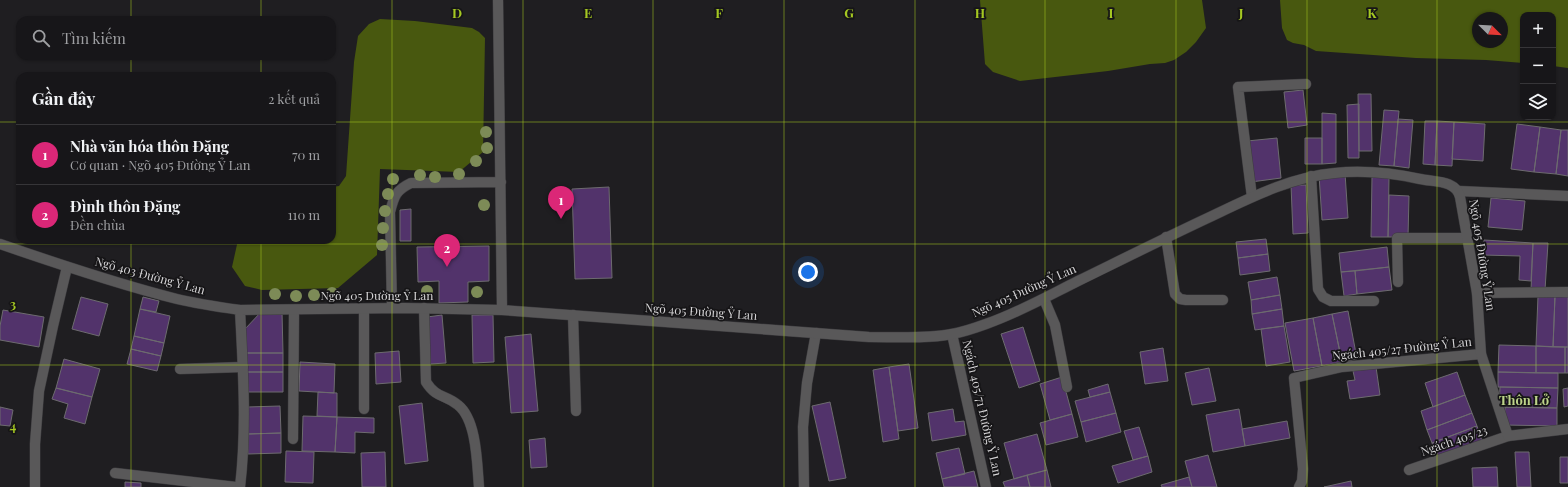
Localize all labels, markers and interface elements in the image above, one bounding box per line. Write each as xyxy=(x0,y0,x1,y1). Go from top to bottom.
text: D xyxy=(452,4,462,21)
text: E xyxy=(584,4,592,21)
text: F xyxy=(715,4,723,21)
text: G xyxy=(844,4,854,21)
text: H xyxy=(975,4,985,21)
text: I xyxy=(1109,4,1114,21)
text: J xyxy=(1238,4,1244,21)
text: K xyxy=(1367,4,1377,21)
north arrow xyxy=(1472,12,1508,48)
map controls xyxy=(1520,12,1556,120)
button: + xyxy=(1520,12,1556,48)
search box xyxy=(16,16,336,60)
icon: search xyxy=(30,27,52,49)
text: Tìm kiếm xyxy=(62,28,126,48)
button: − xyxy=(1520,48,1556,84)
button: layers xyxy=(1520,84,1556,120)
text: Gần đây xyxy=(32,87,95,109)
text: 2 kết quả xyxy=(268,90,320,107)
text: Nhà văn hóa thôn Đặng xyxy=(70,136,229,156)
text: 1 xyxy=(43,146,47,163)
text: 70 m xyxy=(292,146,320,163)
text: Cơ quan · Ngõ 405 Đường Ỷ Lan xyxy=(70,156,250,173)
pin: 1 xyxy=(548,186,574,219)
text: Đình thôn Đặng xyxy=(70,196,180,216)
street label: Ngõ 405 Đường Ỷ Lan xyxy=(1466,198,1500,312)
text: 2 xyxy=(42,206,48,223)
text: 110 m xyxy=(288,206,320,223)
text: Đền chùa xyxy=(70,216,125,233)
pin: 2 xyxy=(434,234,460,267)
street label: Ngõ 403 Đường Ỷ Lan xyxy=(93,253,207,297)
street label: Ngõ 405 Đường Ỷ Lan xyxy=(969,260,1078,320)
your location xyxy=(798,262,818,282)
street label: Ngõ 405 Đường Ỷ Lan xyxy=(321,287,433,303)
text: 3 xyxy=(10,295,16,312)
street label: Ngõ 405 Đường Ỷ Lan xyxy=(644,299,758,323)
street label: Ngách 405/27 Đường Ỷ Lan xyxy=(1331,333,1472,363)
street label: Ngách 405/71 Đường Ỷ Lan xyxy=(960,338,1006,477)
district label: Thôn Lở xyxy=(1499,391,1550,408)
text: 4 xyxy=(10,417,17,434)
street label: Ngách 405/23 xyxy=(1418,421,1489,459)

